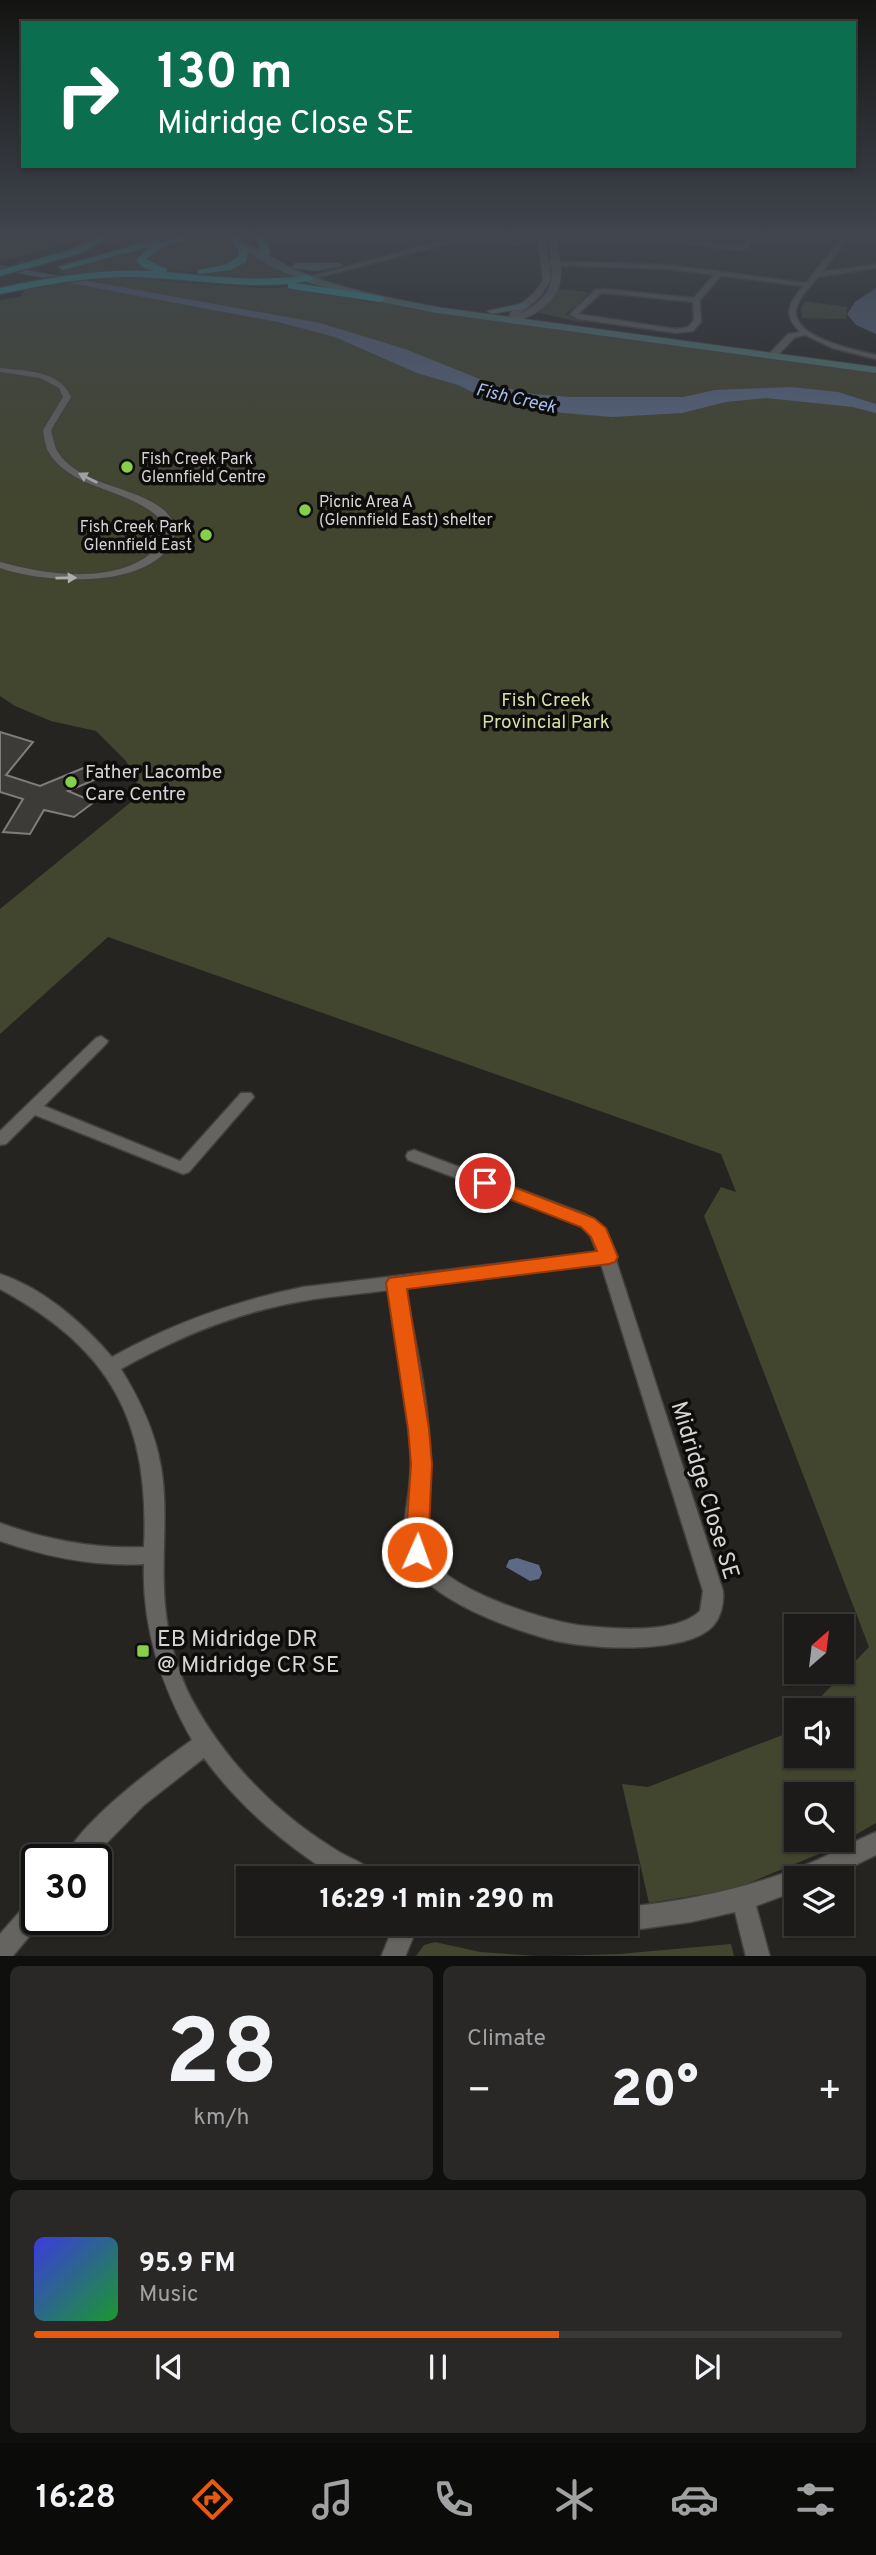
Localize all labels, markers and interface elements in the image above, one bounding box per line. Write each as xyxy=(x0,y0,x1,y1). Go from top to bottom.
text: 130 m xyxy=(157,44,293,106)
icon: right xyxy=(42,49,133,140)
text: Midridge Close SE xyxy=(157,105,414,145)
water label: Fish Creek xyxy=(473,379,559,420)
place label: Fish Creek Park Glennfield Centre xyxy=(141,450,266,488)
marker: Fish Creek Park Glennfield Centre xyxy=(119,459,135,475)
one-way arrow xyxy=(78,473,98,484)
place label: Picnic Area A (Glennfield East) shelter xyxy=(319,493,493,531)
marker: Picnic Area A (Glennfield East) shelter xyxy=(297,502,313,518)
place label: Fish Creek Park Glennfield East xyxy=(80,518,192,556)
marker: Fish Creek Park Glennfield East xyxy=(198,527,214,543)
one-way arrow xyxy=(56,572,78,584)
park label: Fish Creek Provincial Park xyxy=(482,689,610,735)
place label: Father Lacombe Care Centre xyxy=(85,761,222,807)
marker: Father Lacombe Care Centre xyxy=(63,774,79,790)
pin xyxy=(455,1153,515,1213)
icon: arrive xyxy=(466,1164,504,1202)
street label: Midridge Close SE xyxy=(663,1398,745,1583)
position arrow xyxy=(380,1515,454,1589)
north arrow xyxy=(784,1614,854,1684)
map controls xyxy=(784,1614,854,1936)
place label: EB Midridge DR @ Midridge CR SE xyxy=(157,1626,339,1681)
marker: EB Midridge DR @ Midridge CR SE xyxy=(135,1643,151,1659)
button: sound xyxy=(784,1698,854,1768)
button: search xyxy=(784,1782,854,1852)
speed limit sign: 30 xyxy=(21,1844,112,1935)
button: layers xyxy=(784,1866,854,1936)
text: 16:29 · 1 min · 290 m xyxy=(320,1884,554,1917)
text: 28 xyxy=(165,2001,278,2116)
text: Climate xyxy=(467,2025,546,2054)
text: 20° xyxy=(610,2059,699,2125)
text: − xyxy=(467,2068,492,2117)
text: + xyxy=(817,2068,842,2117)
text: km/h xyxy=(194,2104,249,2133)
text: 95.9 FM xyxy=(139,2248,236,2281)
text: Music xyxy=(139,2281,199,2310)
icon: previous xyxy=(150,2348,188,2386)
icon: pause xyxy=(419,2348,457,2386)
icon: next xyxy=(688,2348,726,2386)
icon: directions xyxy=(188,2475,237,2524)
icon: music xyxy=(308,2475,357,2524)
icon: phone xyxy=(429,2475,478,2524)
icon: climate xyxy=(550,2475,599,2524)
icon: car xyxy=(670,2475,719,2524)
icon: filters xyxy=(791,2475,840,2524)
text: 16:28 xyxy=(36,2479,116,2519)

